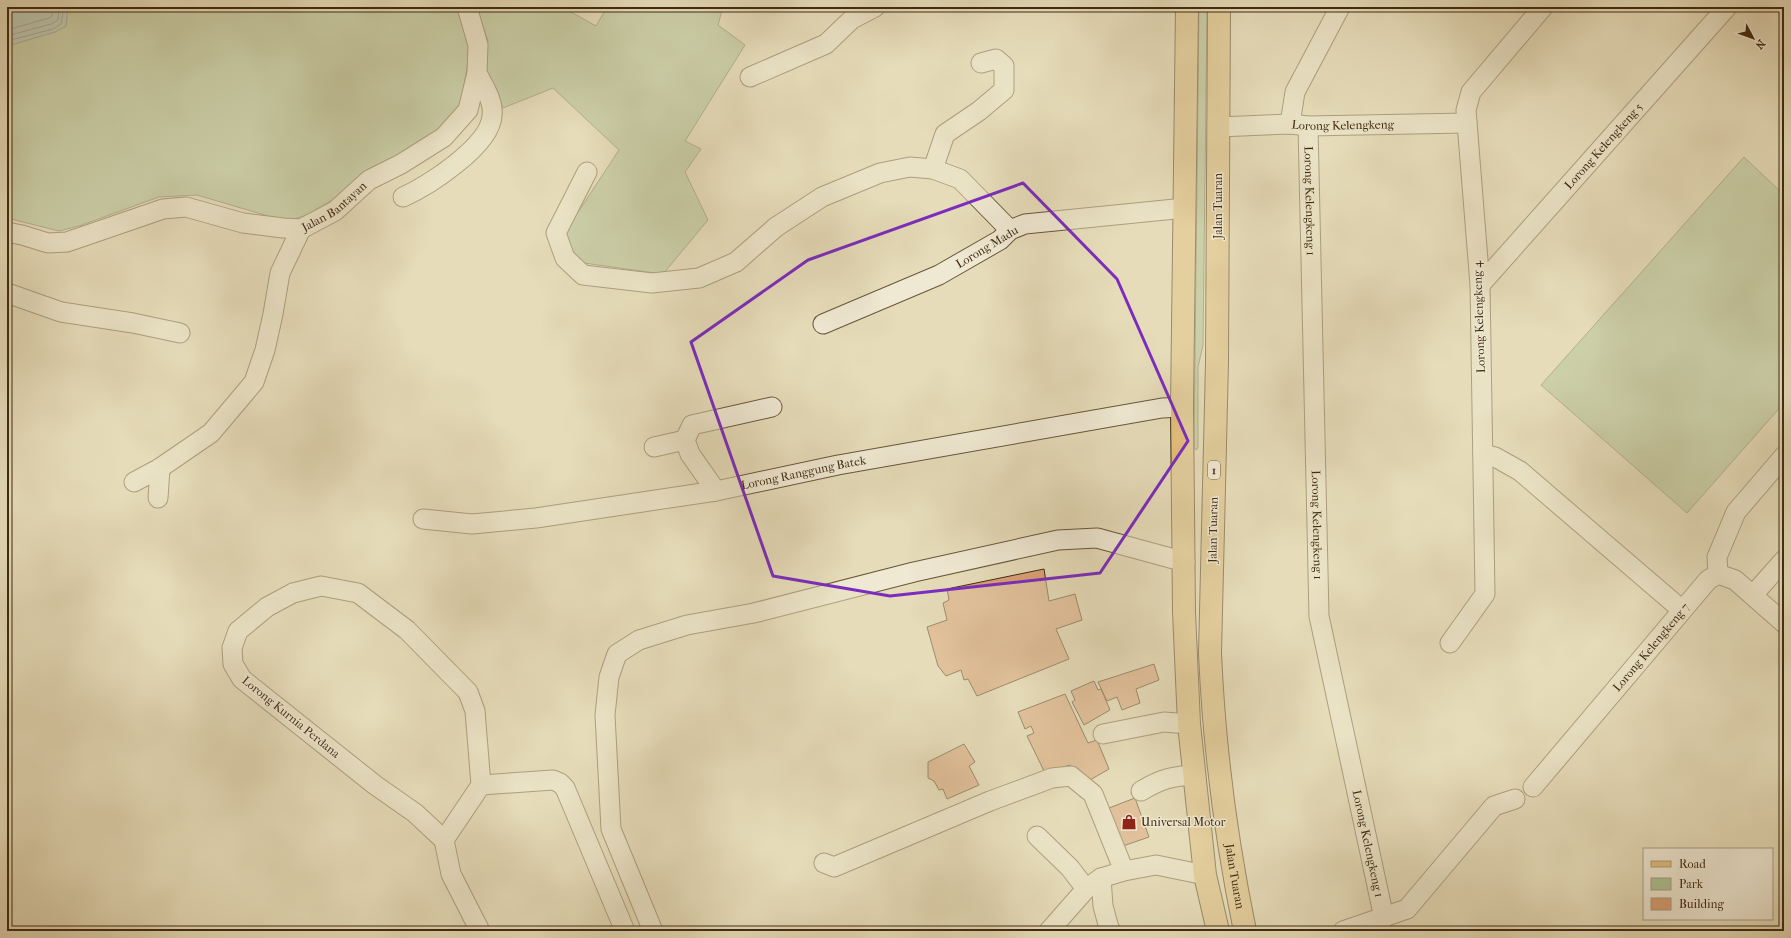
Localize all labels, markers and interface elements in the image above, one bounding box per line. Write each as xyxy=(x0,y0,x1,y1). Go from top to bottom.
north arrow xyxy=(1733,18,1773,58)
text: N xyxy=(1752,37,1768,52)
street label: Lorong Kelengkeng 5 xyxy=(1562,100,1645,192)
street label: Lorong Kelengkeng xyxy=(1291,117,1395,133)
street label: Lorong Kelengkeng 1 xyxy=(1301,146,1318,256)
street label: Jalan Tuaran xyxy=(1211,173,1225,240)
street label: Jalan Bantayan xyxy=(298,179,370,235)
street label: Lorong Madu xyxy=(953,223,1021,271)
street label: Lorong Kelengkeng 4 xyxy=(1470,260,1488,373)
street label: Lorong Ranggung Batek xyxy=(740,453,868,492)
road number: 1 xyxy=(1208,461,1220,479)
street label: Lorong Kelengkeng 1 xyxy=(1309,470,1325,580)
street label: Jalan Tuaran xyxy=(1205,497,1221,564)
street label: Lorong Kelengkeng 7 xyxy=(1610,600,1692,694)
street label: Lorong Kurnia Perdana xyxy=(239,673,343,761)
street label: Lorong Kelengkeng 1 xyxy=(1350,789,1386,899)
shop icon: Universal Motor xyxy=(1120,813,1138,831)
place label: Universal Motor xyxy=(1141,815,1226,829)
street label: Jalan Tuaran xyxy=(1222,842,1247,910)
legend xyxy=(1643,848,1773,920)
text: Road xyxy=(1679,857,1706,871)
text: Park xyxy=(1679,877,1704,891)
text: Building xyxy=(1679,897,1724,911)

